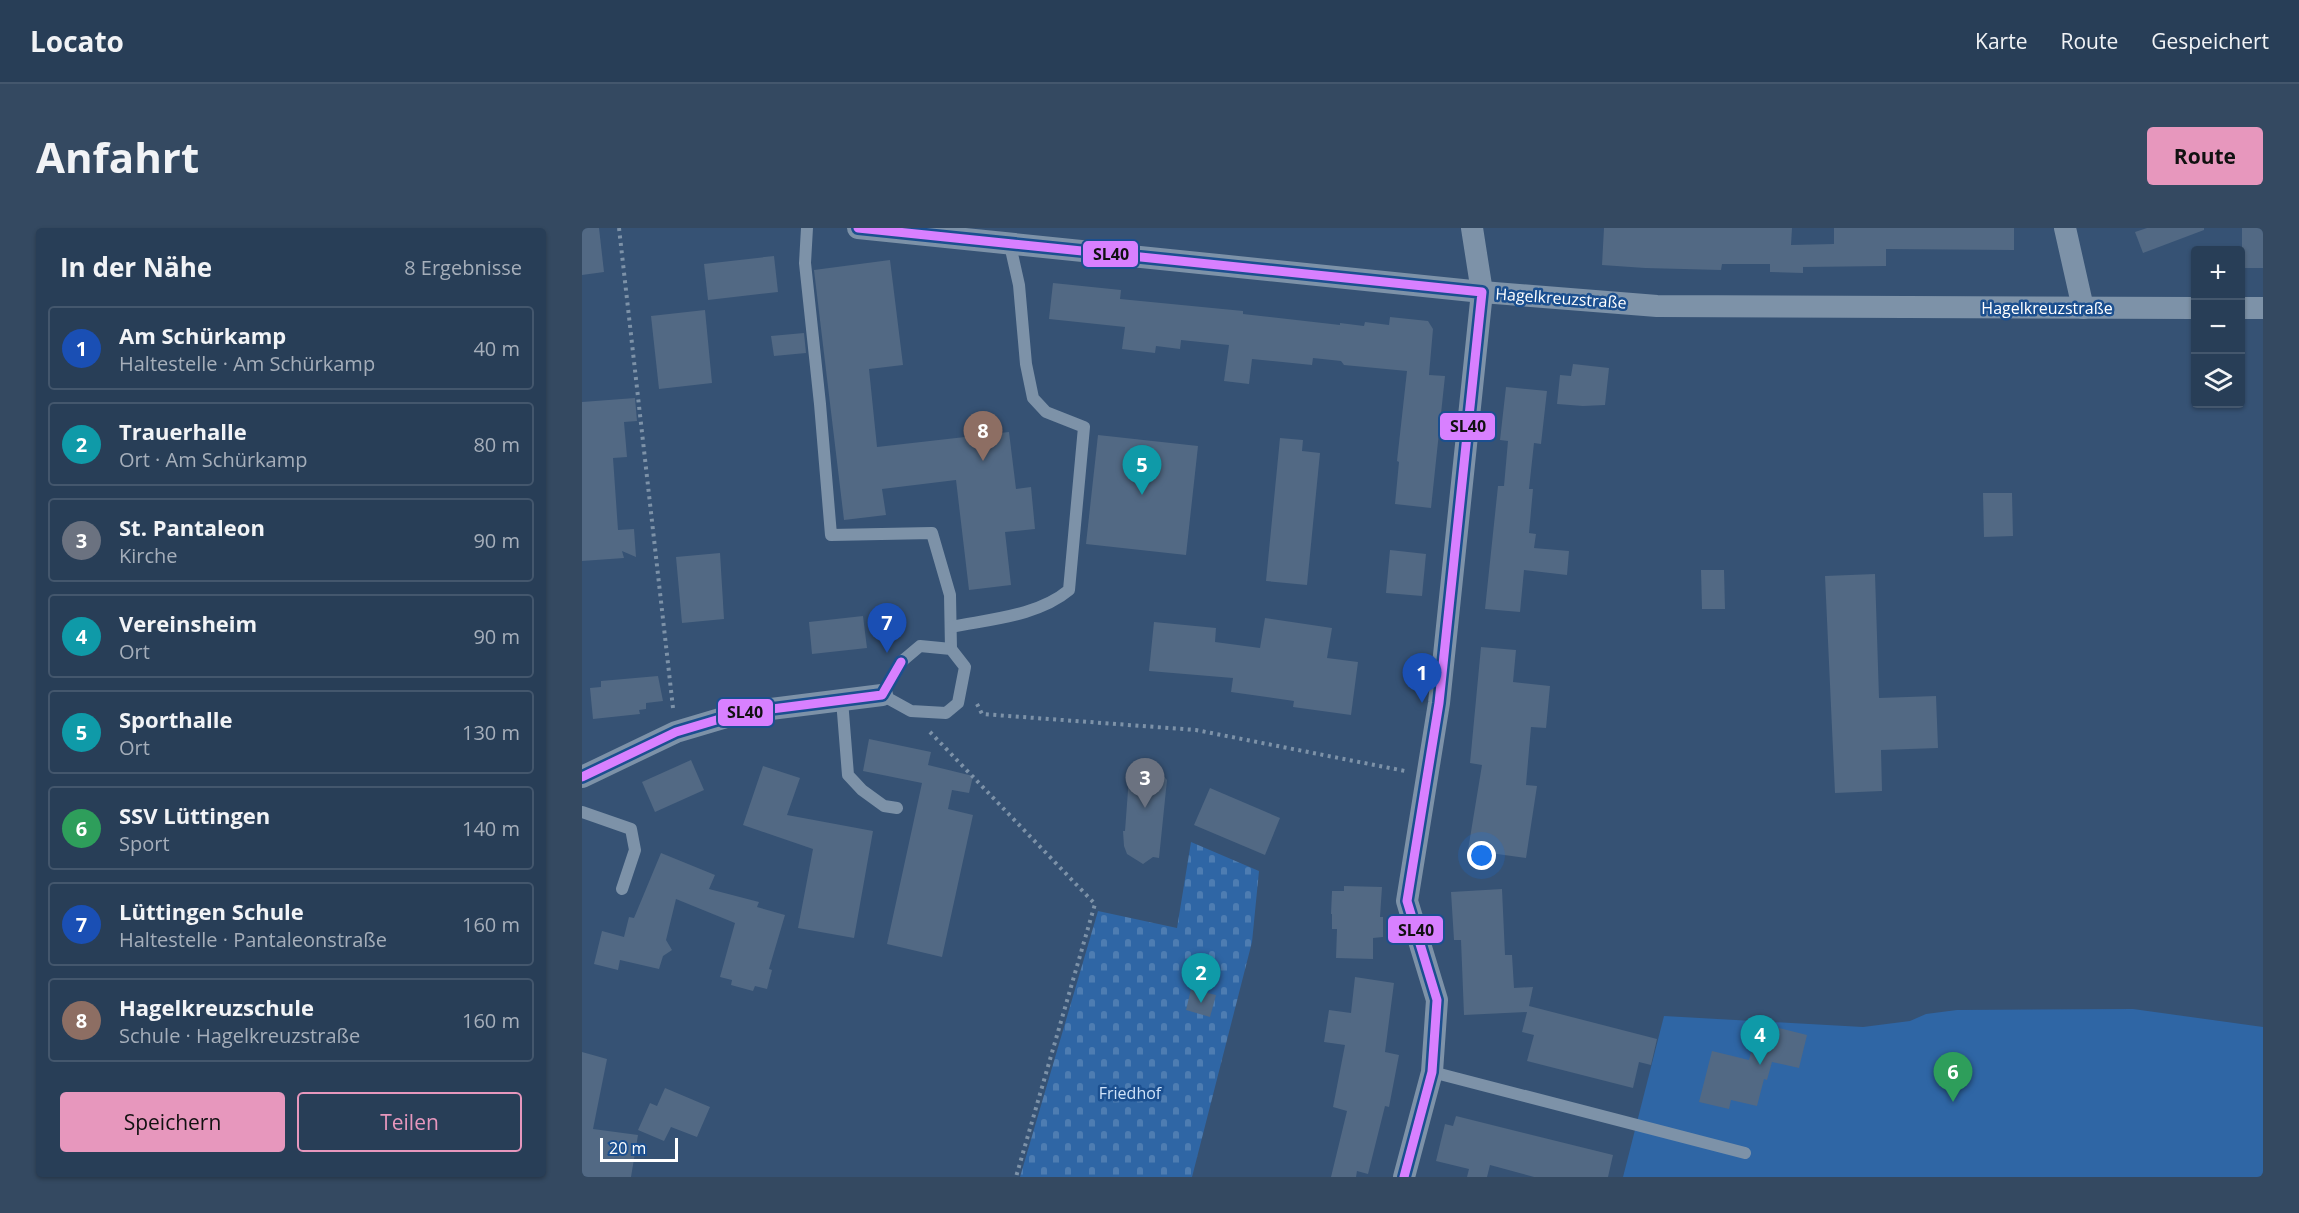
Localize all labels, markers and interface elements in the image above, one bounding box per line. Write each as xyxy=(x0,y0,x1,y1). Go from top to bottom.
text: Locato xyxy=(30,22,124,60)
text: Karte xyxy=(1975,27,2027,55)
text: Route xyxy=(2060,27,2118,55)
text: Gespeichert xyxy=(2151,27,2269,55)
button: Route xyxy=(2147,127,2263,185)
text: Anfahrt xyxy=(36,128,199,185)
line badge: SL40 xyxy=(1082,240,1139,268)
text: SL40 xyxy=(1093,243,1129,265)
map controls xyxy=(2191,246,2245,408)
button: + xyxy=(2191,246,2245,300)
text: In der Nähe xyxy=(60,249,212,285)
text: 8 Ergebnisse xyxy=(404,254,522,281)
street label: Hagelkreuzstraße xyxy=(1495,282,1627,314)
street label: Hagelkreuzstraße xyxy=(1981,297,2113,319)
button: − xyxy=(2191,300,2245,354)
text: Am Schürkamp xyxy=(119,320,286,350)
text: 1 xyxy=(76,335,87,362)
text: 40 m xyxy=(473,335,520,362)
text: Haltestelle · Am Schürkamp xyxy=(119,350,375,377)
button: layers xyxy=(2191,354,2245,408)
pin: 8 xyxy=(964,412,1002,461)
line badge: SL40 xyxy=(1439,412,1496,441)
text: SL40 xyxy=(1450,415,1486,437)
text: Trauerhalle xyxy=(119,416,247,446)
text: 2 xyxy=(76,431,87,458)
text: 80 m xyxy=(473,431,520,458)
text: Ort · Am Schürkamp xyxy=(119,446,308,473)
pin: 5 xyxy=(1122,446,1162,495)
text: St. Pantaleon xyxy=(119,512,265,542)
text: 3 xyxy=(76,527,87,554)
text: 90 m xyxy=(473,527,520,554)
text: Kirche xyxy=(119,542,178,569)
pin: 7 xyxy=(868,604,906,653)
text: Vereinsheim xyxy=(119,608,257,638)
text: 4 xyxy=(76,623,87,650)
text: 90 m xyxy=(473,623,520,650)
text: Ort xyxy=(119,638,150,665)
pin: 1 xyxy=(1402,654,1442,703)
line badge: SL40 xyxy=(717,698,774,727)
text: SL40 xyxy=(727,701,763,723)
text: Sporthalle xyxy=(119,704,232,734)
text: 5 xyxy=(76,719,87,746)
text: 130 m xyxy=(462,719,520,746)
text: Ort xyxy=(119,734,150,761)
pin: 3 xyxy=(1126,758,1164,808)
text: SSV Lüttingen xyxy=(119,800,270,830)
text: 6 xyxy=(76,815,87,842)
text: 140 m xyxy=(462,815,520,842)
text: Sport xyxy=(119,830,170,857)
your location xyxy=(1467,841,1496,870)
text: Lüttingen Schule xyxy=(119,896,304,926)
text: 7 xyxy=(76,911,87,938)
text: 160 m xyxy=(462,911,520,938)
line badge: SL40 xyxy=(1387,915,1444,944)
text: SL40 xyxy=(1398,919,1434,941)
text: Haltestelle · Pantaleonstraße xyxy=(119,926,387,953)
pin: 2 xyxy=(1182,954,1220,1003)
text: Hagelkreuzschule xyxy=(119,992,314,1022)
text: 8 xyxy=(76,1007,87,1034)
text: 160 m xyxy=(462,1007,520,1034)
pin: 4 xyxy=(1740,1016,1780,1065)
text: Schule · Hagelkreuzstraße xyxy=(119,1022,360,1049)
pin: 6 xyxy=(1934,1052,1972,1102)
park label: Friedhof xyxy=(1099,1082,1163,1104)
button: Speichern xyxy=(60,1092,285,1152)
button: Teilen xyxy=(297,1092,522,1152)
scale bar xyxy=(600,1135,678,1162)
text: 20 m xyxy=(609,1137,646,1159)

